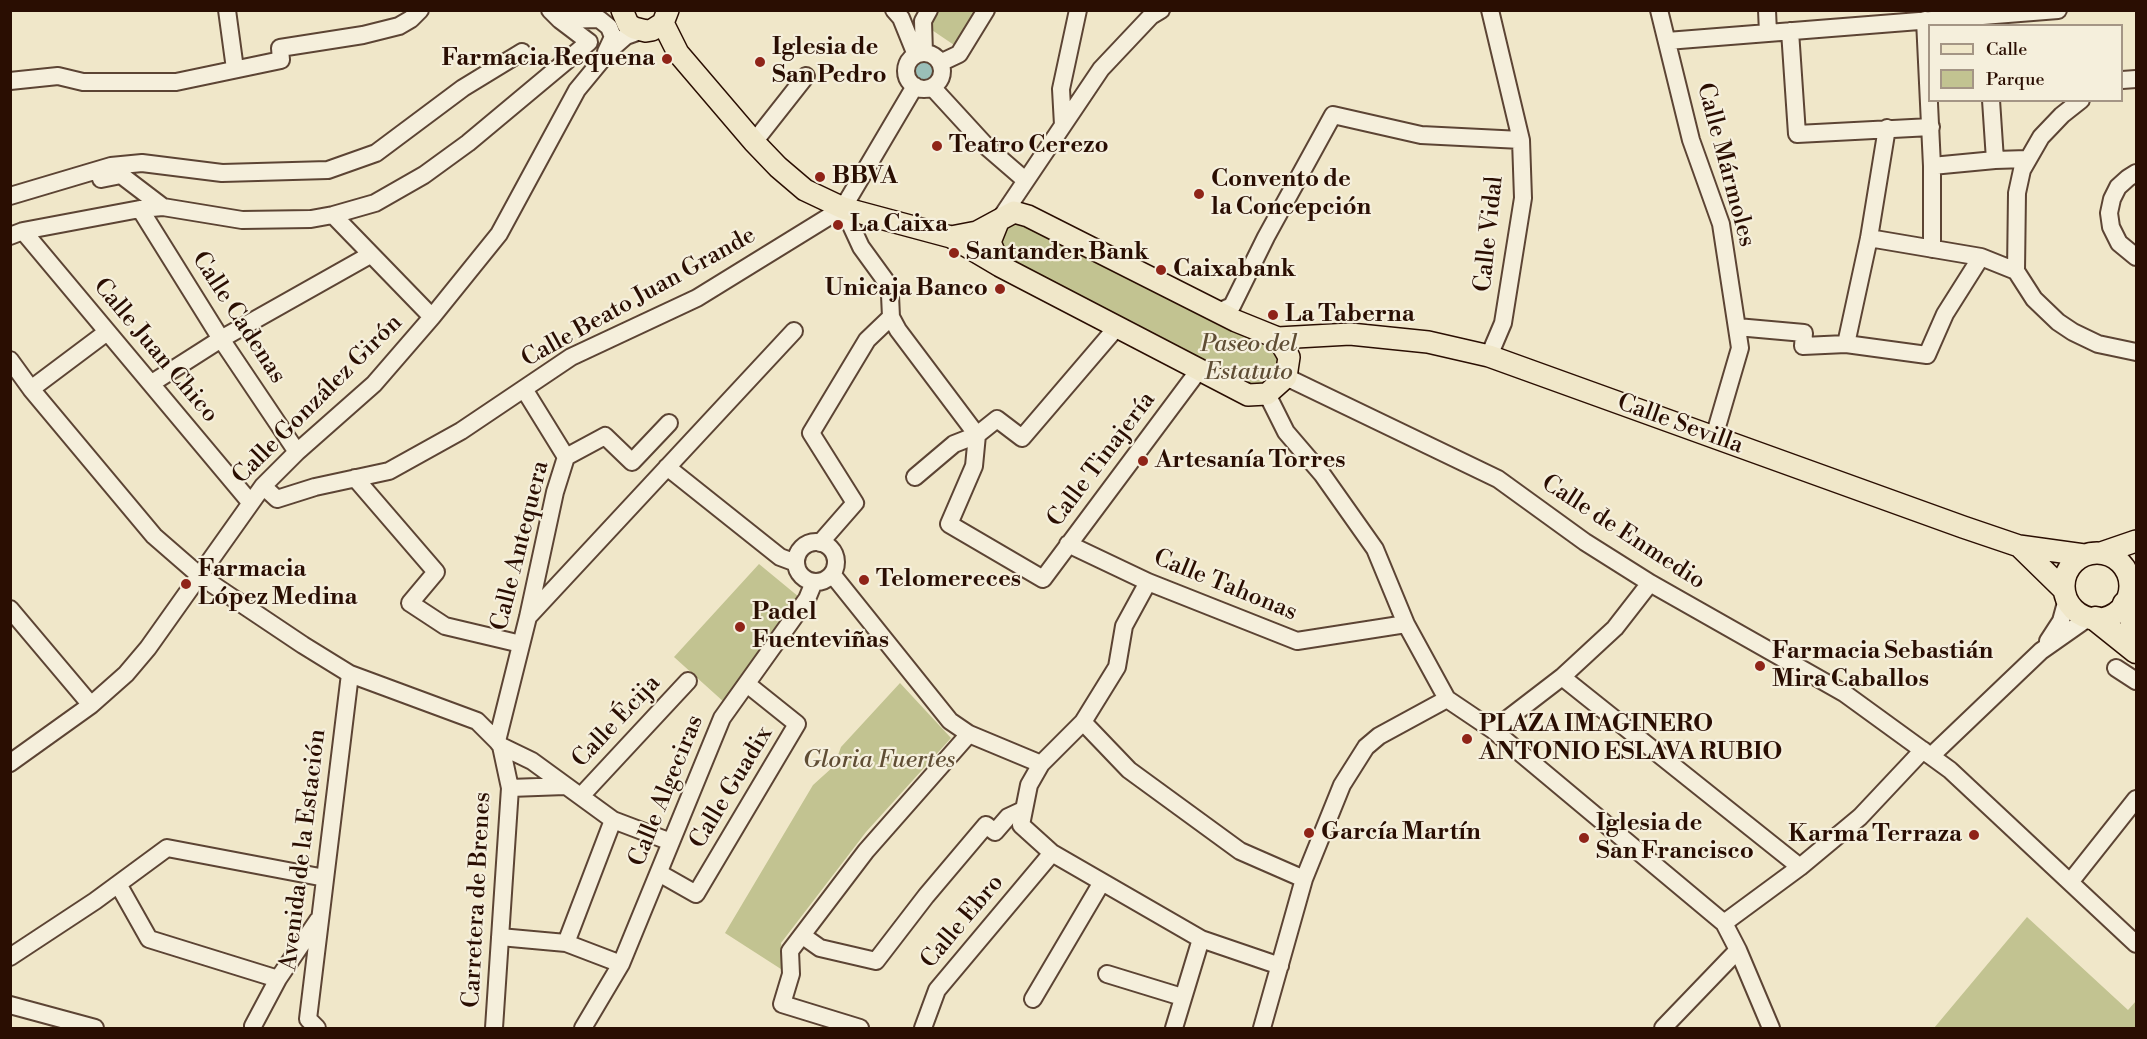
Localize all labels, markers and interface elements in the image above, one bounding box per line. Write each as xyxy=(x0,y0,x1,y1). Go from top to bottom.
legend xyxy=(1928,24,2123,102)
place label: Iglesia de San Pedro xyxy=(772,34,887,90)
text: Calle xyxy=(1986,38,2027,61)
place label: Farmacia Requena xyxy=(442,45,655,73)
marker: Farmacia Requena xyxy=(660,52,674,66)
marker: Iglesia de San Pedro xyxy=(753,55,767,69)
text: Parque xyxy=(1986,68,2045,91)
street label: Calle Mármoles xyxy=(1689,80,1761,250)
place label: Teatro Cerezo xyxy=(949,132,1109,160)
marker: Teatro Cerezo xyxy=(930,139,944,153)
place label: BBVA xyxy=(832,163,898,191)
place label: Convento de la Concepción xyxy=(1211,166,1371,222)
marker: BBVA xyxy=(813,170,827,184)
street label: Calle Vidal xyxy=(1470,175,1510,293)
marker: Convento de la Concepción xyxy=(1192,187,1206,201)
place label: La Caixa xyxy=(850,211,948,239)
marker: La Caixa xyxy=(831,218,845,232)
street label: Calle Beato Juan Grande xyxy=(517,222,761,374)
place label: Santander Bank xyxy=(966,239,1149,267)
marker: Santander Bank xyxy=(947,246,961,260)
street label: Calle Cadenas xyxy=(185,247,291,389)
place label: Caixabank xyxy=(1173,256,1296,284)
marker: Caixabank xyxy=(1154,263,1168,277)
street label: Calle Juan Chico xyxy=(86,273,224,429)
place label: Unicaja Banco xyxy=(825,275,988,303)
marker: Unicaja Banco xyxy=(993,282,1007,296)
place label: La Taberna xyxy=(1285,301,1415,329)
marker: La Taberna xyxy=(1266,308,1280,322)
street label: Calle González Girón xyxy=(227,309,409,491)
park label: Paseo del Estatuto xyxy=(1200,331,1298,387)
street label: Calle Tinajería xyxy=(1042,387,1162,533)
street label: Calle Sevilla xyxy=(1613,389,1747,461)
place label: Artesanía Torres xyxy=(1155,447,1346,475)
marker: Artesanía Torres xyxy=(1136,454,1150,468)
street label: Calle Antequera xyxy=(486,458,556,634)
street label: Calle de Enmedio xyxy=(1536,469,1710,597)
street label: Calle Tahonas xyxy=(1149,544,1301,628)
place label: Farmacia López Medina xyxy=(198,556,358,612)
place label: Telomereces xyxy=(876,566,1021,594)
marker: Telomereces xyxy=(857,573,871,587)
marker: Farmacia López Medina xyxy=(179,577,193,591)
place label: Padel Fuenteviñas xyxy=(752,599,889,655)
marker: Padel Fuenteviñas xyxy=(733,620,747,634)
place label: Farmacia Sebastián Mira Caballos xyxy=(1772,638,1993,694)
marker: Farmacia Sebastián Mira Caballos xyxy=(1753,659,1767,673)
street label: Calle Écija xyxy=(567,670,667,774)
street label: Calle Algeciras xyxy=(624,711,710,871)
place label: PLAZA IMAGINERO ANTONIO ESLAVA RUBIO xyxy=(1479,711,1782,767)
street label: Calle Guadix xyxy=(684,722,780,854)
street label: Avenida de la Estación xyxy=(275,728,333,972)
marker: PLAZA IMAGINERO ANTONIO ESLAVA RUBIO xyxy=(1460,732,1474,746)
park label: Gloria Fuertes xyxy=(803,747,955,775)
street label: Carretera de Brenes xyxy=(458,791,498,1009)
place label: Iglesia de San Francisco xyxy=(1596,810,1754,866)
place label: García Martín xyxy=(1321,819,1481,847)
place label: Karma Terraza xyxy=(1788,821,1962,849)
marker: García Martín xyxy=(1302,826,1316,840)
marker: Karma Terraza xyxy=(1967,828,1981,842)
marker: Iglesia de San Francisco xyxy=(1577,831,1591,845)
street label: Calle Ebro xyxy=(915,869,1011,975)

